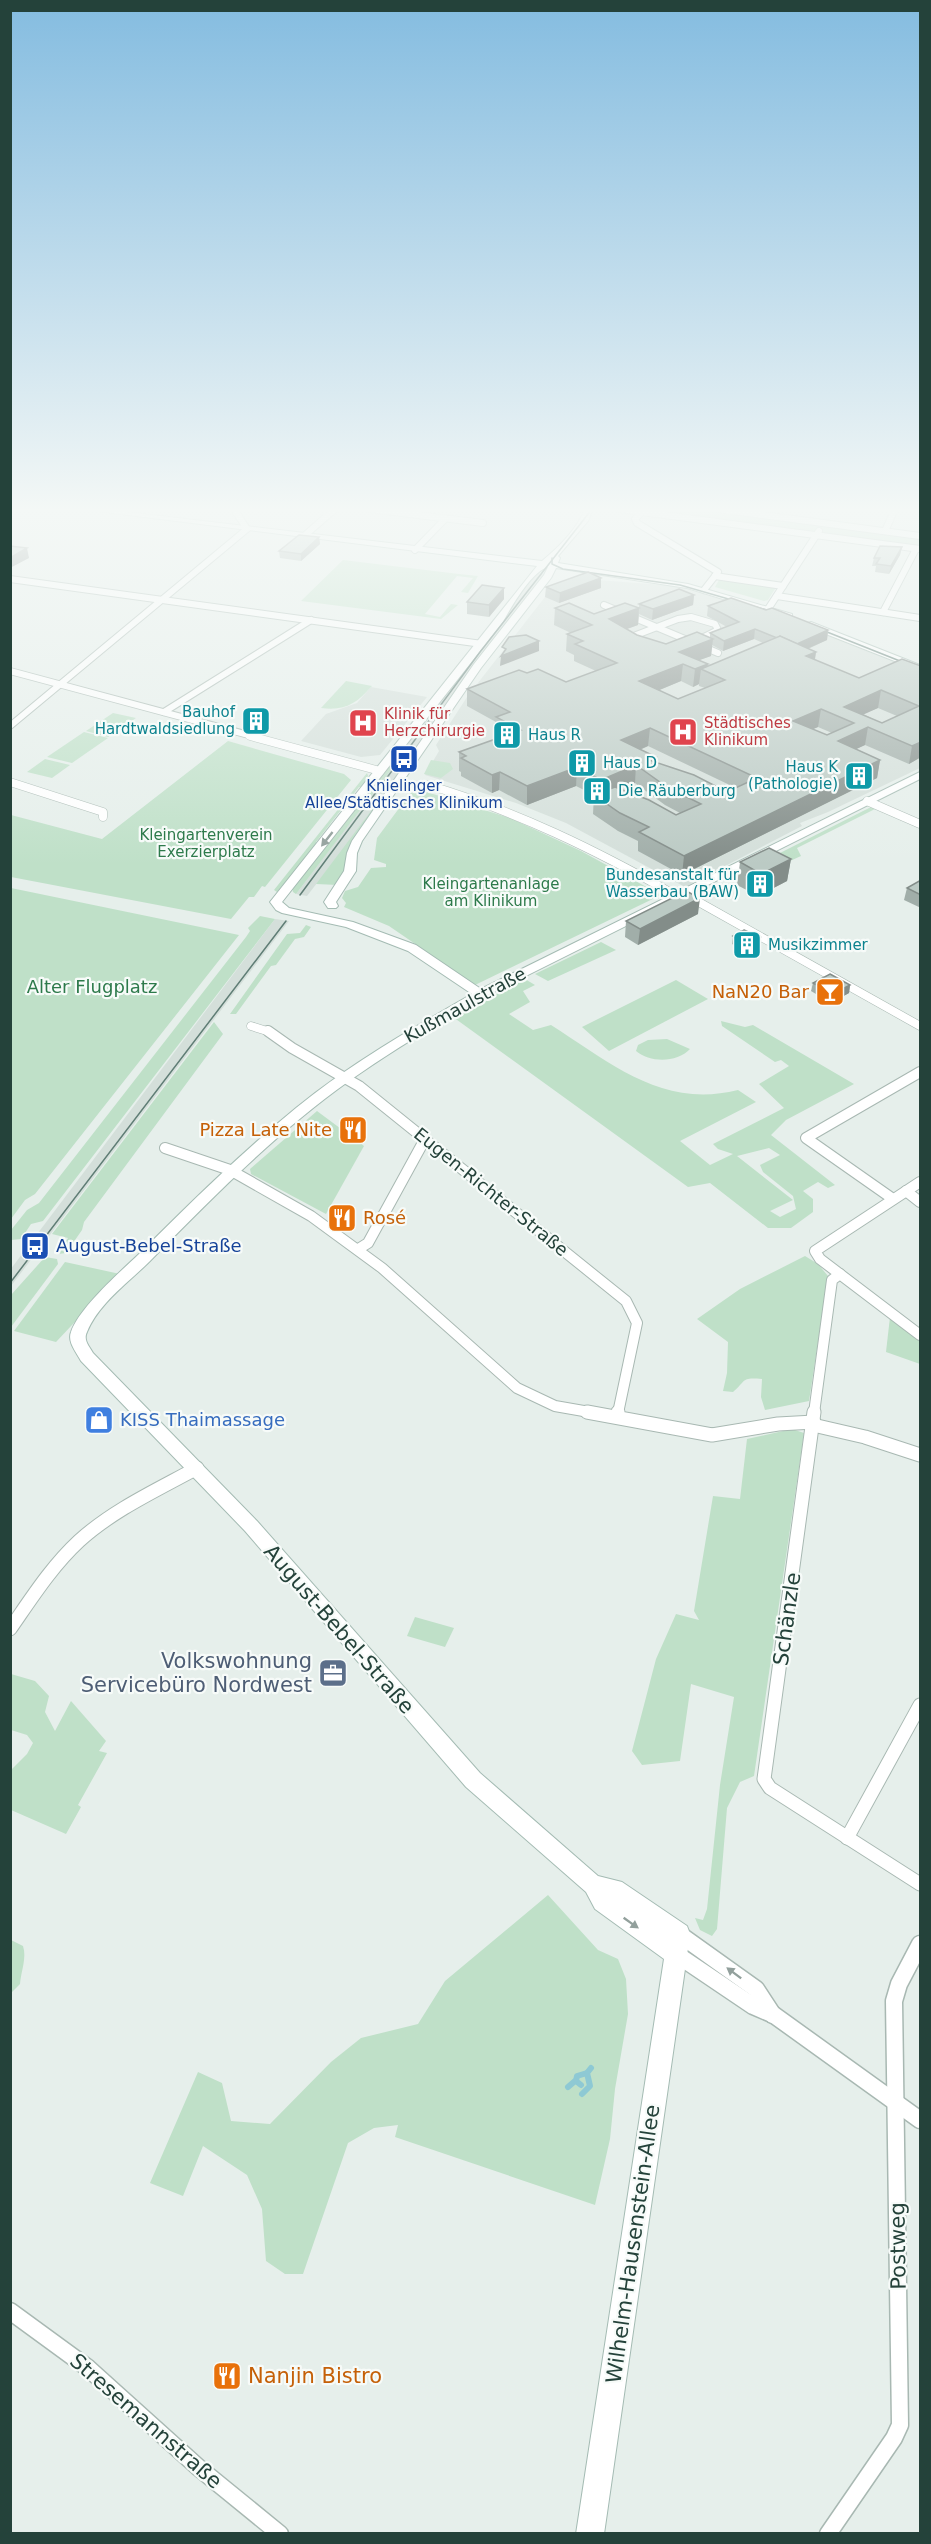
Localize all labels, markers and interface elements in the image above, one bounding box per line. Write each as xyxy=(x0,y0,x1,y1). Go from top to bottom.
place label: Bauhof Hardtwaldsiedlung xyxy=(95,703,236,738)
building icon: Bauhof Hardtwaldsiedlung xyxy=(240,705,272,737)
place label: Klinik für Herzchirurgie xyxy=(384,705,485,740)
hospital icon: Klinik für Herzchirurgie xyxy=(347,707,379,739)
place label: Städtisches Klinikum xyxy=(704,714,791,749)
hospital icon: Städtisches Klinikum xyxy=(667,716,699,748)
building icon: Haus R xyxy=(491,719,523,751)
place label: Haus R xyxy=(528,726,581,744)
bus stop icon: Knielinger Allee/Städtisches Klinikum xyxy=(388,743,420,775)
building icon: Haus D xyxy=(566,747,598,779)
place label: Haus D xyxy=(603,754,657,772)
place label: Haus K (Pathologie) xyxy=(748,758,839,793)
building icon: Haus K (Pathologie) xyxy=(843,760,875,792)
building icon: Die Räuberburg xyxy=(581,775,613,807)
place label: Knielinger Allee/Städtisches Klinikum xyxy=(305,777,503,812)
place label: Die Räuberburg xyxy=(618,782,736,800)
park label: Kleingartenverein Exerzierplatz xyxy=(139,826,273,861)
one-way arrow xyxy=(321,831,334,847)
place label: Bundesanstalt für Wasserbau (BAW) xyxy=(606,866,740,901)
building icon: Bundesanstalt für Wasserbau (BAW) xyxy=(744,868,776,900)
park label: Kleingartenanlage am Klinikum xyxy=(422,875,560,910)
building icon: Musikzimmer xyxy=(731,929,763,961)
place label: Musikzimmer xyxy=(768,936,869,954)
street label: Kußmaulstraße xyxy=(400,962,529,1047)
park label: Alter Flugplatz xyxy=(27,976,157,997)
bar icon: NaN20 Bar xyxy=(814,976,846,1008)
place label: NaN20 Bar xyxy=(712,981,810,1002)
restaurant icon: Pizza Late Nite xyxy=(337,1114,369,1146)
place label: Pizza Late Nite xyxy=(199,1119,332,1140)
street label: Eugen-Richter-Straße xyxy=(410,1123,573,1260)
restaurant icon: Rosé xyxy=(326,1202,358,1234)
place label: Rosé xyxy=(363,1207,406,1228)
bus stop icon: August-Bebel-Straße xyxy=(19,1230,51,1262)
place label: August-Bebel-Straße xyxy=(56,1235,242,1256)
shop icon: KISS Thaimassage xyxy=(83,1404,115,1436)
place label: KISS Thaimassage xyxy=(120,1409,285,1430)
street label: August-Bebel-Straße xyxy=(259,1539,419,1719)
street label: Schänzle xyxy=(769,1571,805,1667)
place label: Volkswohnung Servicebüro Nordwest xyxy=(81,1649,312,1697)
office icon: Volkswohnung Servicebüro Nordwest xyxy=(317,1657,349,1689)
one-way arrow xyxy=(623,1917,639,1929)
one-way arrow xyxy=(726,1967,742,1980)
street label: Wilhelm-Hausenstein-Allee xyxy=(602,2103,664,2385)
street label: Postweg xyxy=(885,2202,911,2290)
street label: Stresemannstraße xyxy=(65,2349,227,2493)
restaurant icon: Nanjin Bistro xyxy=(211,2360,243,2392)
place label: Nanjin Bistro xyxy=(248,2364,382,2388)

